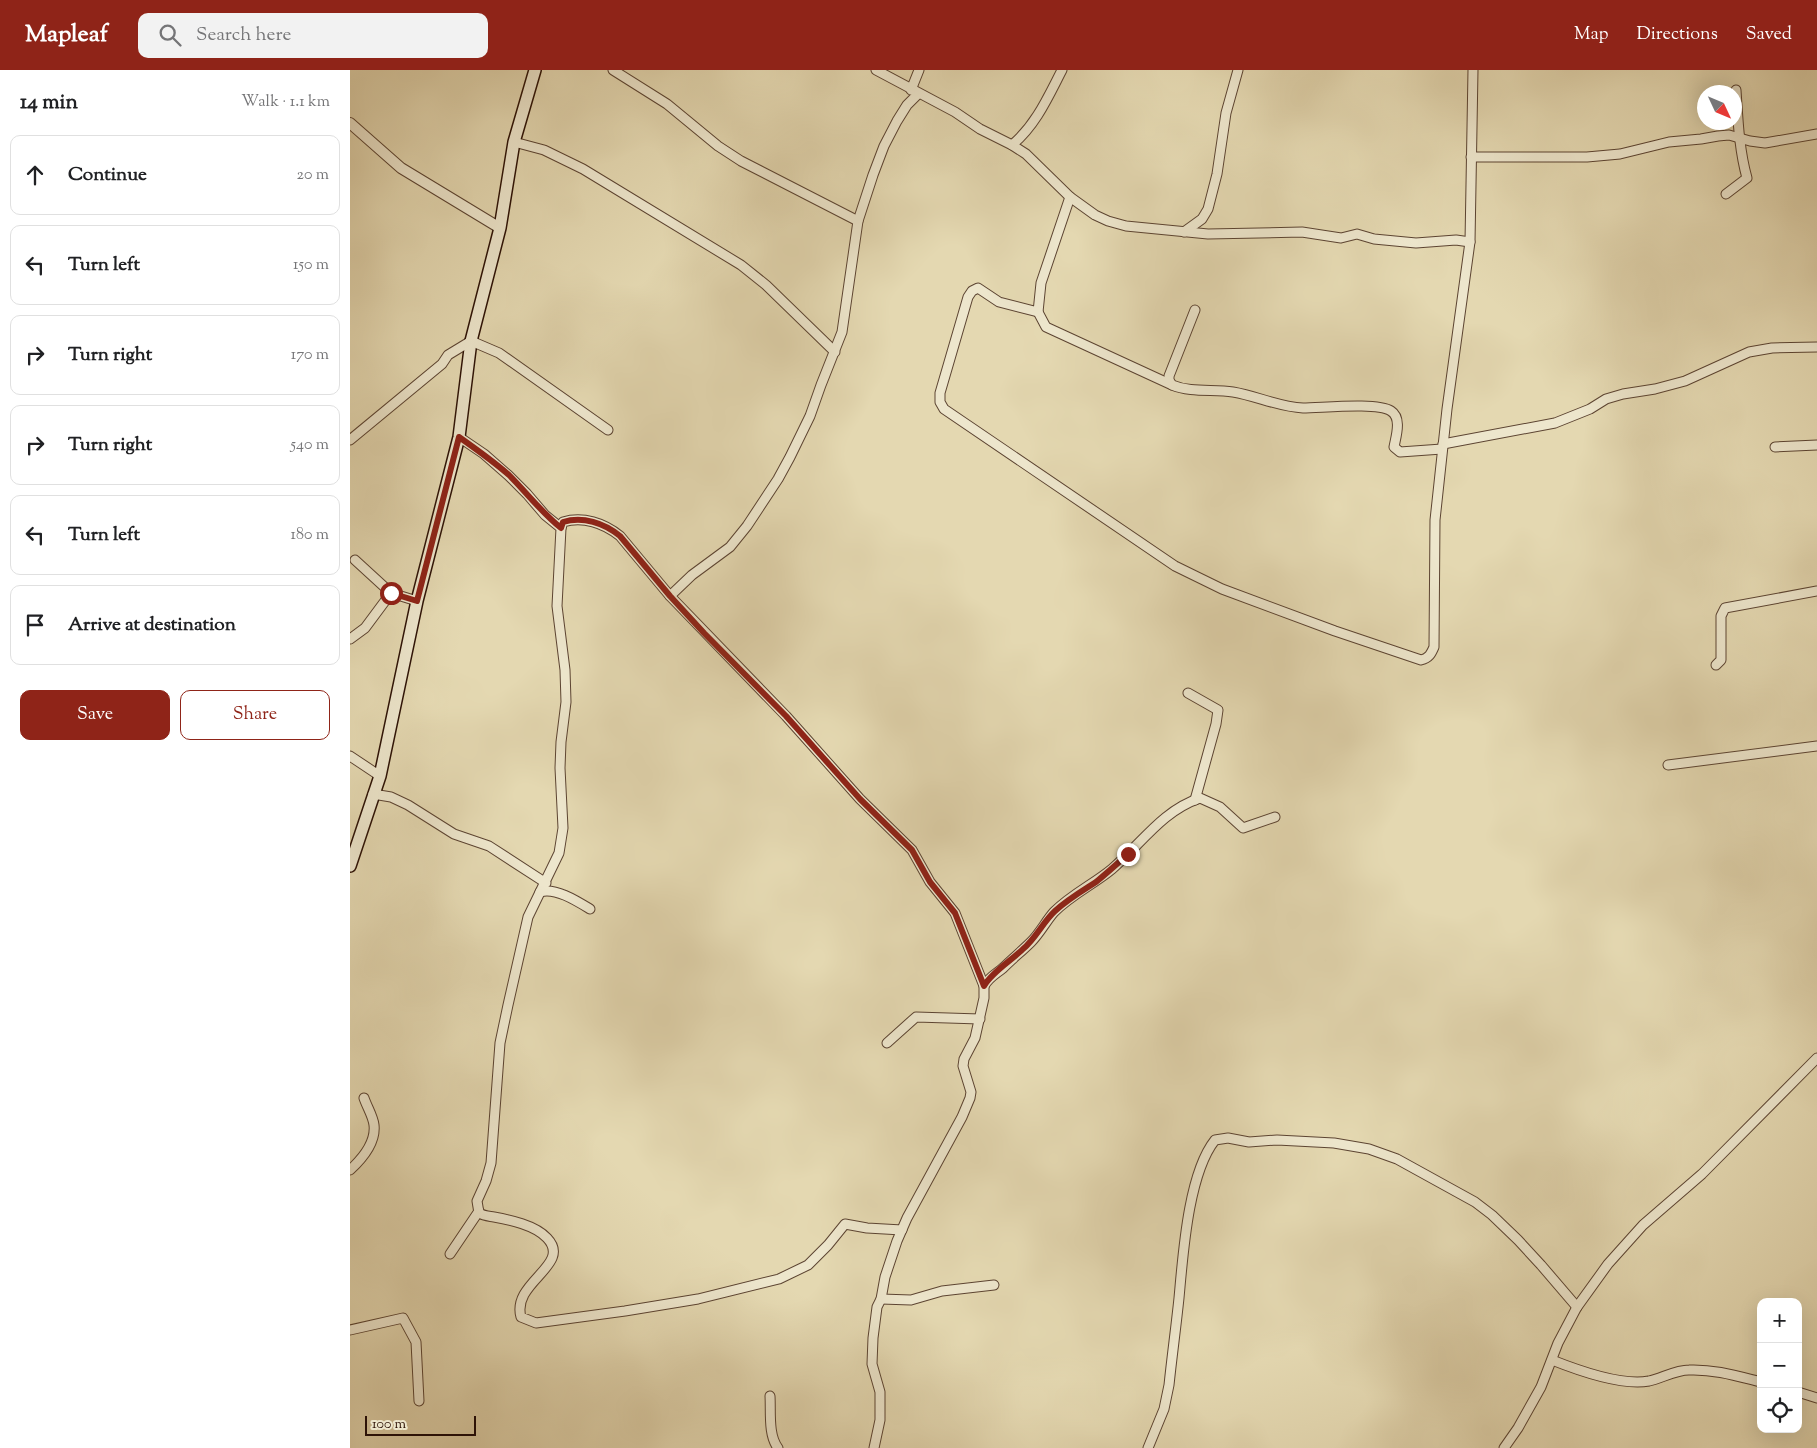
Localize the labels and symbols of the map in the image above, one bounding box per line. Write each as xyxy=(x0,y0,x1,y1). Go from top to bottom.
north arrow xyxy=(1697,85,1742,130)
route start xyxy=(380,582,403,605)
route end xyxy=(1117,843,1140,866)
scale bar xyxy=(365,1413,476,1436)

